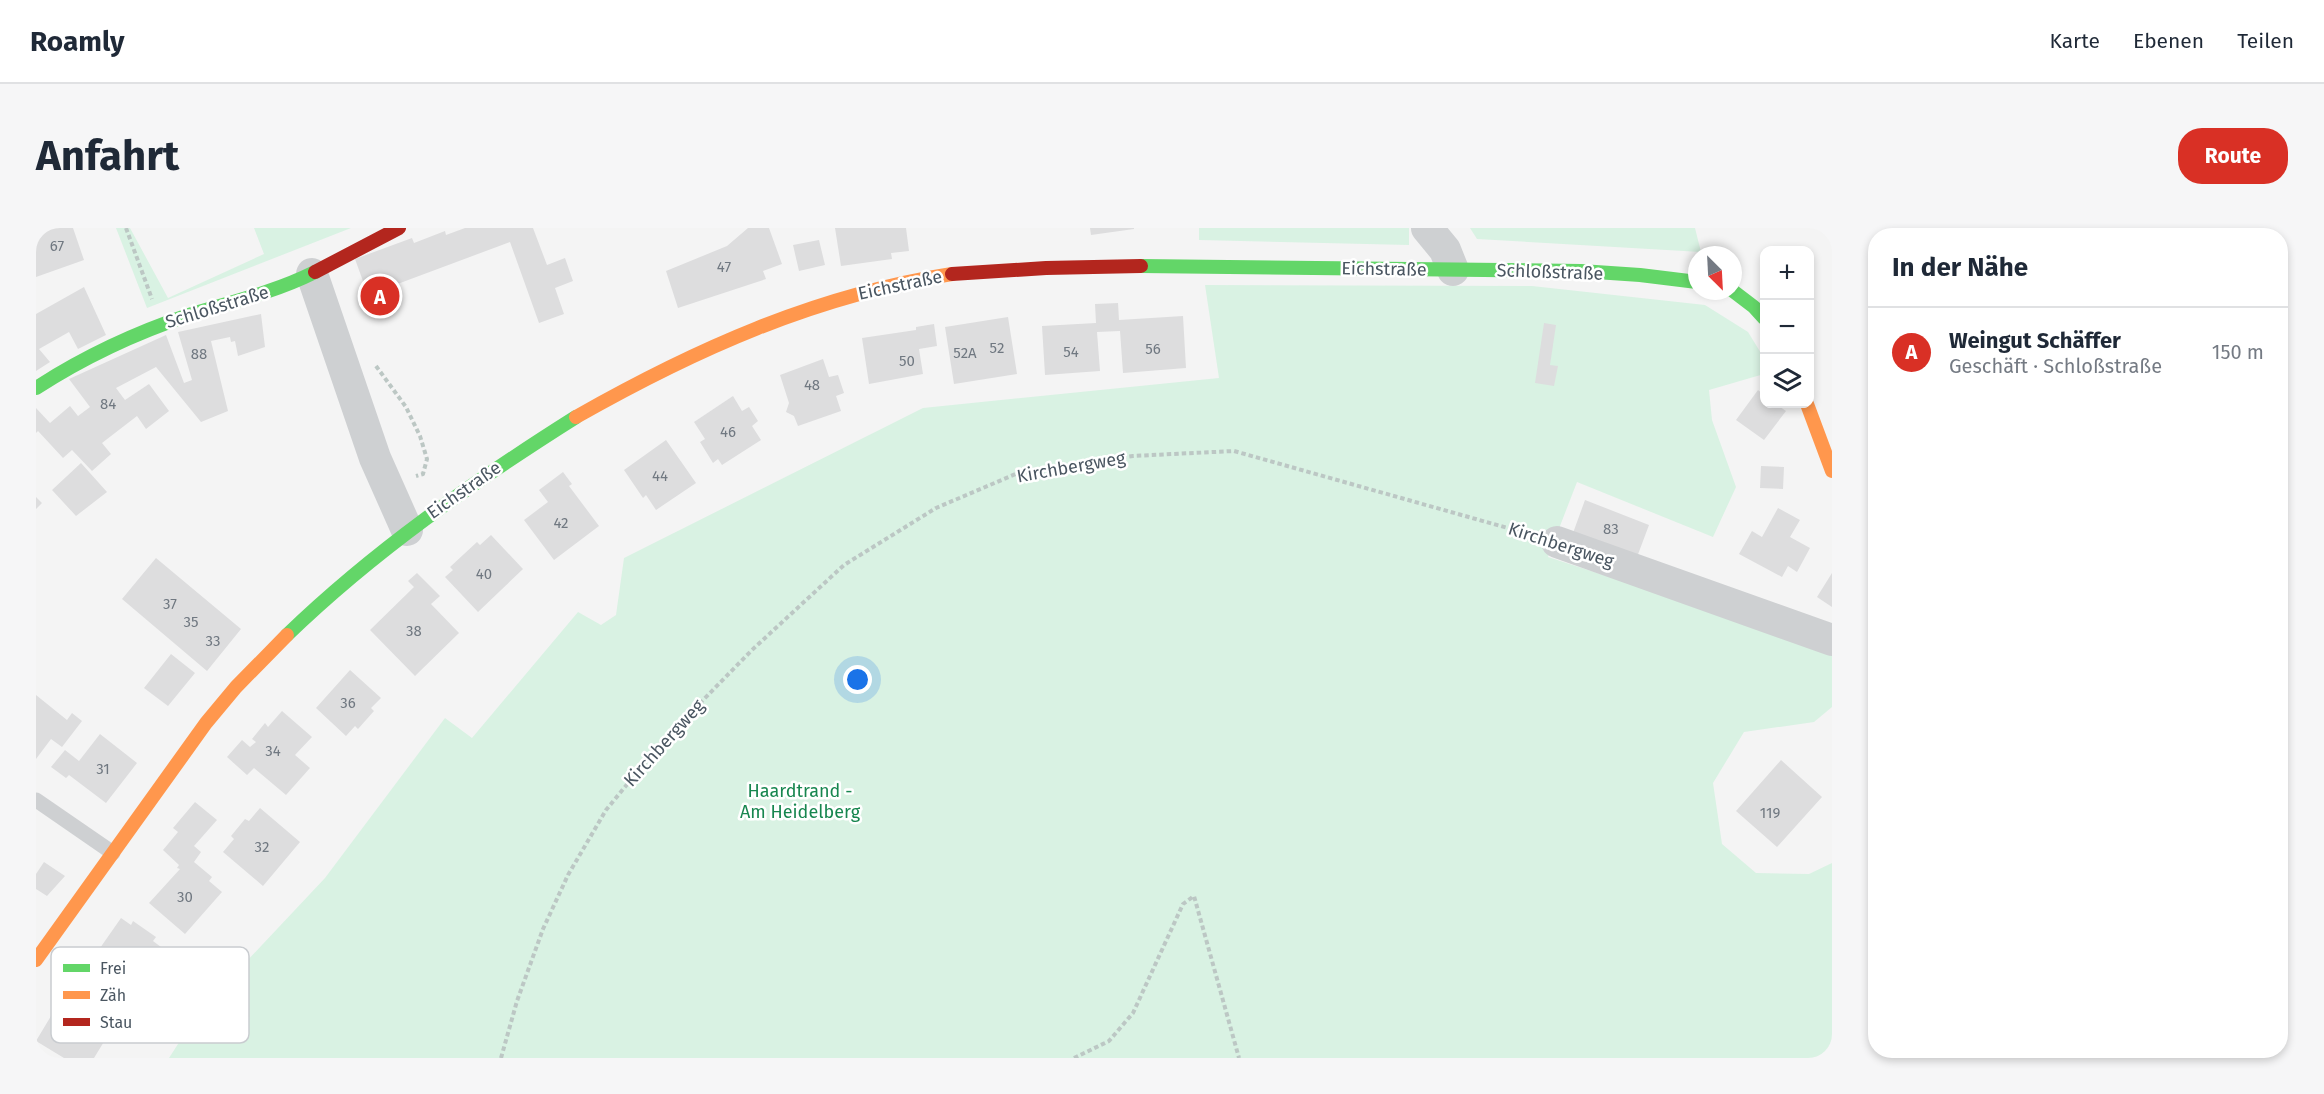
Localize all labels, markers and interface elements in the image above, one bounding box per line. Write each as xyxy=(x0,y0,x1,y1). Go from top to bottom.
text: Roamly xyxy=(30,25,124,58)
text: Karte xyxy=(2049,28,2100,54)
text: Ebenen xyxy=(2133,28,2204,54)
text: Teilen xyxy=(2237,28,2294,54)
button: Route xyxy=(2178,128,2288,184)
text: Anfahrt xyxy=(36,131,179,181)
house number: 67 xyxy=(50,237,64,255)
north arrow xyxy=(1688,246,1742,300)
map controls xyxy=(1760,246,1814,408)
button: + xyxy=(1760,246,1814,300)
text: In der Nähe xyxy=(1892,252,2028,283)
street label: Eichstraße xyxy=(1341,257,1427,281)
house number: 47 xyxy=(717,258,731,276)
street label: Schloßstraße xyxy=(1496,259,1604,285)
street label: Eichstraße xyxy=(856,265,944,305)
pin: A xyxy=(360,274,400,318)
street label: Schloßstraße xyxy=(163,281,271,333)
button: − xyxy=(1760,300,1814,354)
text: Weingut Schäffer xyxy=(1949,327,2121,354)
house number: 52 xyxy=(990,339,1004,357)
house number: 56 xyxy=(1145,340,1161,358)
text: A xyxy=(1906,340,1917,364)
text: 150 m xyxy=(2212,340,2264,364)
house number: 54 xyxy=(1063,343,1079,361)
house number: 52A xyxy=(953,344,977,362)
house number: 88 xyxy=(191,345,207,363)
house number: 50 xyxy=(899,352,915,370)
button: layers xyxy=(1760,354,1814,408)
text: Geschäft · Schloßstraße xyxy=(1949,354,2162,378)
house number: 48 xyxy=(804,376,820,394)
house number: 84 xyxy=(100,395,116,413)
house number: 46 xyxy=(720,423,736,441)
street label: Kirchbergweg xyxy=(1015,447,1128,487)
street label: Eichstraße xyxy=(423,457,505,523)
house number: 44 xyxy=(652,467,668,485)
house number: 42 xyxy=(553,514,569,532)
street label: Kirchbergweg xyxy=(1505,518,1617,573)
house number: 83 xyxy=(1603,520,1619,538)
house number: 40 xyxy=(476,565,492,583)
house number: 37 xyxy=(163,595,177,613)
house number: 35 xyxy=(183,613,199,631)
house number: 38 xyxy=(406,622,422,640)
house number: 33 xyxy=(206,632,220,650)
your location xyxy=(843,665,872,694)
house number: 36 xyxy=(340,694,356,712)
street label: Kirchbergweg xyxy=(619,694,709,791)
house number: 34 xyxy=(265,742,281,760)
house number: 31 xyxy=(96,760,110,778)
park label: Haardtrand - Am Heidelberg xyxy=(740,780,861,823)
house number: 119 xyxy=(1760,804,1780,822)
house number: 32 xyxy=(255,838,269,856)
house number: 30 xyxy=(177,888,193,906)
legend xyxy=(51,947,249,1043)
text: Frei xyxy=(100,959,126,978)
text: Zäh xyxy=(100,986,126,1005)
text: Stau xyxy=(100,1013,132,1032)

